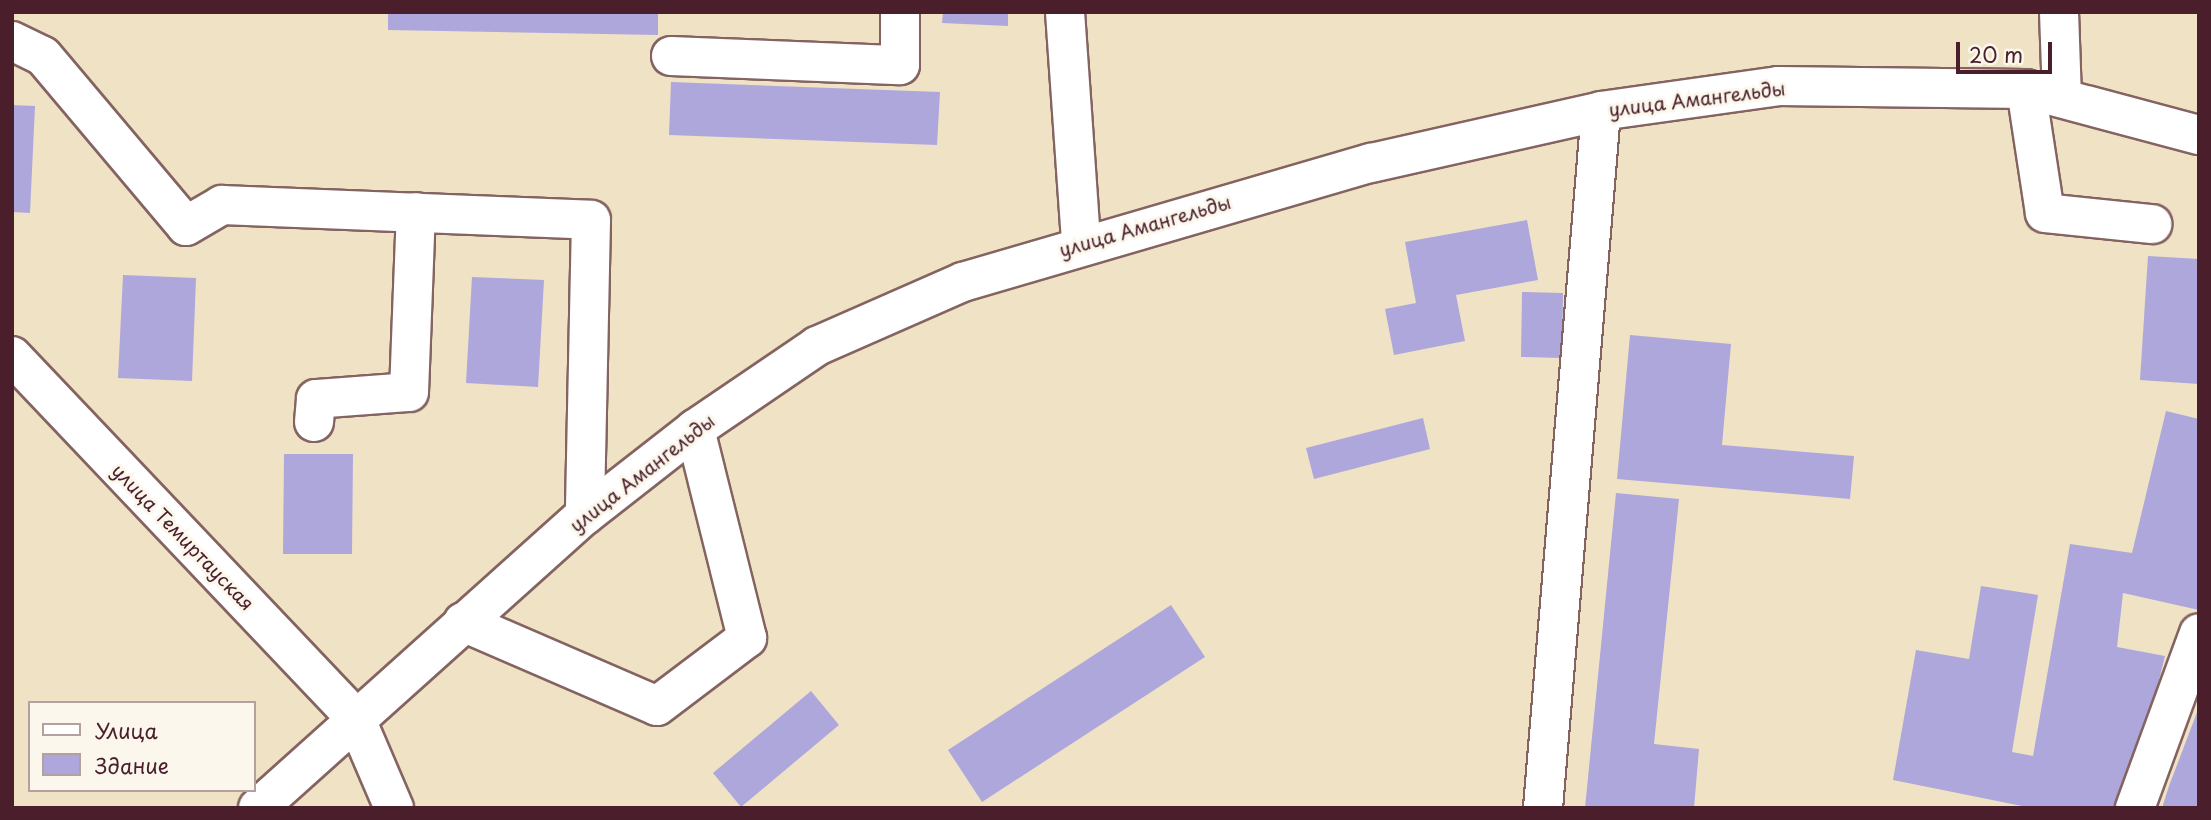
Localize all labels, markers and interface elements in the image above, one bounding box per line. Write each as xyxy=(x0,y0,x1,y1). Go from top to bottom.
scale bar xyxy=(1959,28,2055,72)
text: 20 m xyxy=(1969,38,2023,70)
street label: улица Амангельды xyxy=(1607,77,1787,121)
street label: улица Амангельды xyxy=(1056,190,1234,262)
street label: улица Амангельды xyxy=(565,409,719,537)
street label: улица Темиртауская xyxy=(107,459,259,615)
legend xyxy=(28,701,256,792)
text: Улица xyxy=(95,714,158,746)
text: Здание xyxy=(95,749,169,781)

